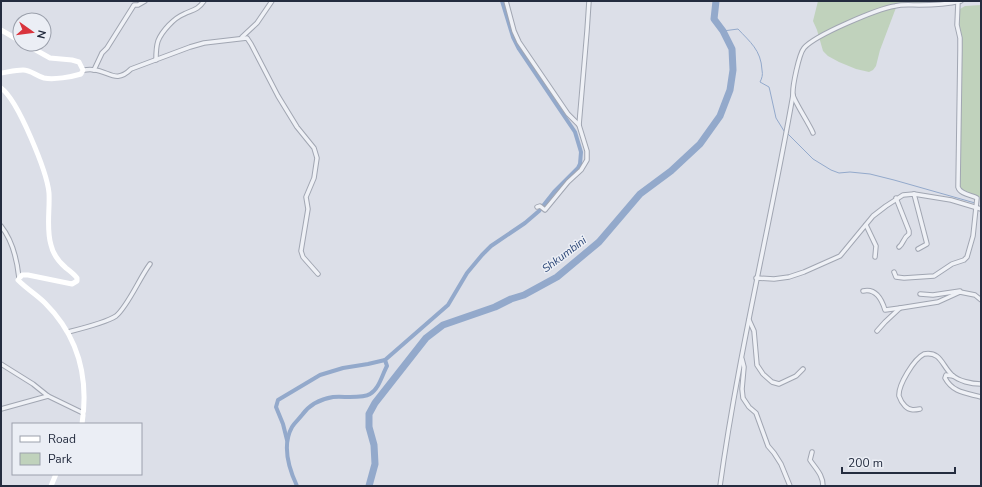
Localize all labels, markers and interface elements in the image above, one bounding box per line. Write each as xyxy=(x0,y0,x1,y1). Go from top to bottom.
north arrow xyxy=(12,12,52,52)
text: N xyxy=(33,28,49,40)
water label: Shkumbini xyxy=(539,233,590,276)
legend xyxy=(12,423,142,475)
text: Road xyxy=(48,431,76,447)
scale bar xyxy=(842,449,955,475)
text: Park xyxy=(48,451,73,467)
text: 200 m xyxy=(848,455,883,471)

